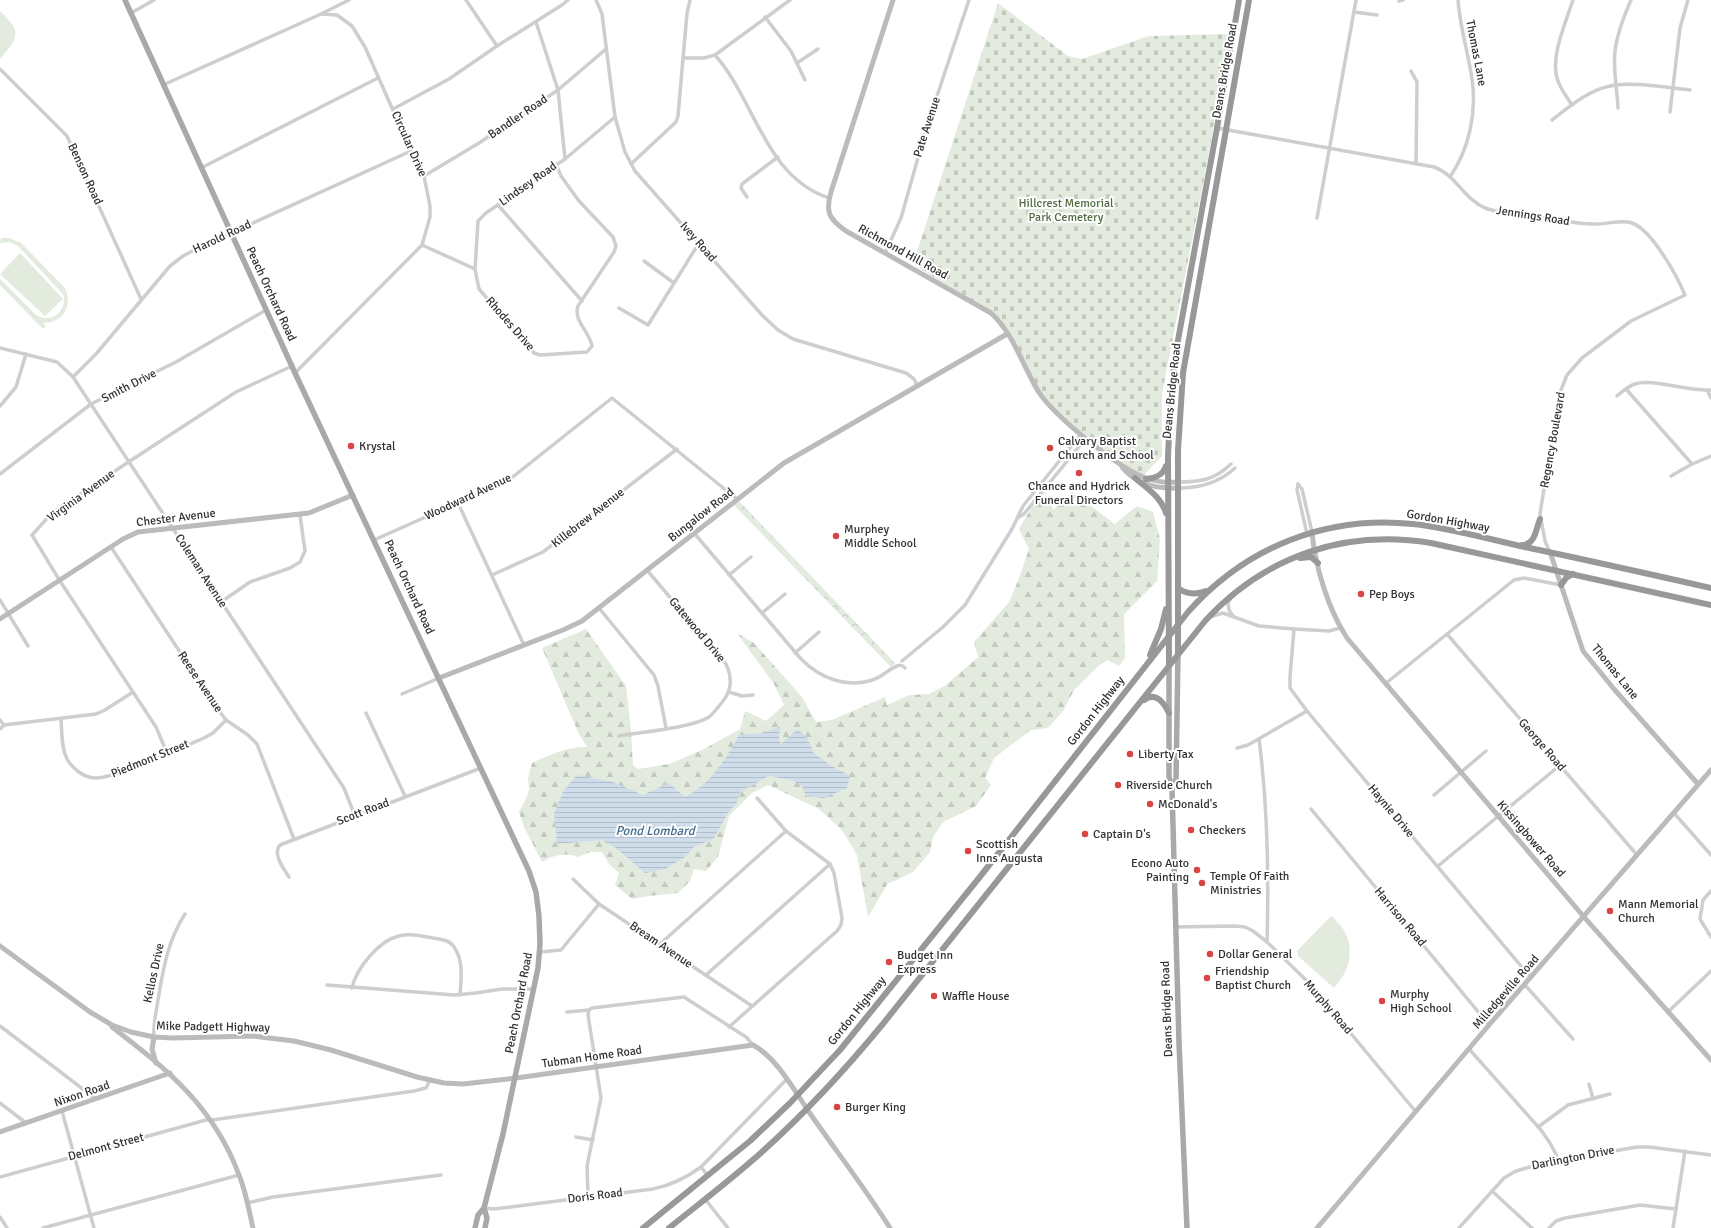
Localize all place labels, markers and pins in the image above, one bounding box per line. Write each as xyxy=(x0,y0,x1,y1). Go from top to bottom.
place label: Calvary Baptist Church and School xyxy=(1058,434,1154,463)
place label: Krystal xyxy=(359,439,396,454)
marker: Krystal xyxy=(346,441,356,451)
marker: Calvary Baptist Church and School xyxy=(1045,443,1055,453)
marker: Chance and Hydrick Funeral Directors xyxy=(1074,468,1084,478)
place label: Chance and Hydrick Funeral Directors xyxy=(1028,479,1130,508)
place label: Murphey Middle School xyxy=(844,522,917,551)
marker: Murphey Middle School xyxy=(831,531,841,541)
place label: Pep Boys xyxy=(1369,587,1415,602)
marker: Pep Boys xyxy=(1356,589,1366,599)
place label: Liberty Tax xyxy=(1138,747,1194,762)
marker: Liberty Tax xyxy=(1125,749,1135,759)
place label: Riverside Church xyxy=(1126,778,1212,793)
marker: Riverside Church xyxy=(1113,780,1123,790)
place label: McDonald's xyxy=(1158,797,1218,812)
marker: McDonald's xyxy=(1145,799,1155,809)
place label: Checkers xyxy=(1199,823,1246,838)
marker: Checkers xyxy=(1186,825,1196,835)
place label: Captain D's xyxy=(1093,827,1151,842)
marker: Captain D's xyxy=(1080,829,1090,839)
place label: Scottish Inns Augusta xyxy=(976,837,1043,866)
marker: Scottish Inns Augusta xyxy=(963,846,973,856)
place label: Econo Auto Painting xyxy=(1131,856,1189,885)
marker: Econo Auto Painting xyxy=(1192,865,1202,875)
place label: Temple Of Faith Ministries xyxy=(1210,869,1289,898)
marker: Temple Of Faith Ministries xyxy=(1197,878,1207,888)
place label: Mann Memorial Church xyxy=(1618,897,1699,926)
marker: Mann Memorial Church xyxy=(1605,906,1615,916)
place label: Dollar General xyxy=(1218,947,1293,962)
place label: Budget Inn Express xyxy=(897,948,953,977)
marker: Dollar General xyxy=(1205,949,1215,959)
marker: Budget Inn Express xyxy=(884,957,894,967)
place label: Friendship Baptist Church xyxy=(1215,964,1291,993)
marker: Friendship Baptist Church xyxy=(1202,973,1212,983)
place label: Murphy High School xyxy=(1390,987,1452,1016)
place label: Waffle House xyxy=(942,989,1010,1004)
marker: Waffle House xyxy=(929,991,939,1001)
marker: Murphy High School xyxy=(1377,996,1387,1006)
place label: Burger King xyxy=(845,1100,906,1115)
marker: Burger King xyxy=(832,1102,842,1112)

